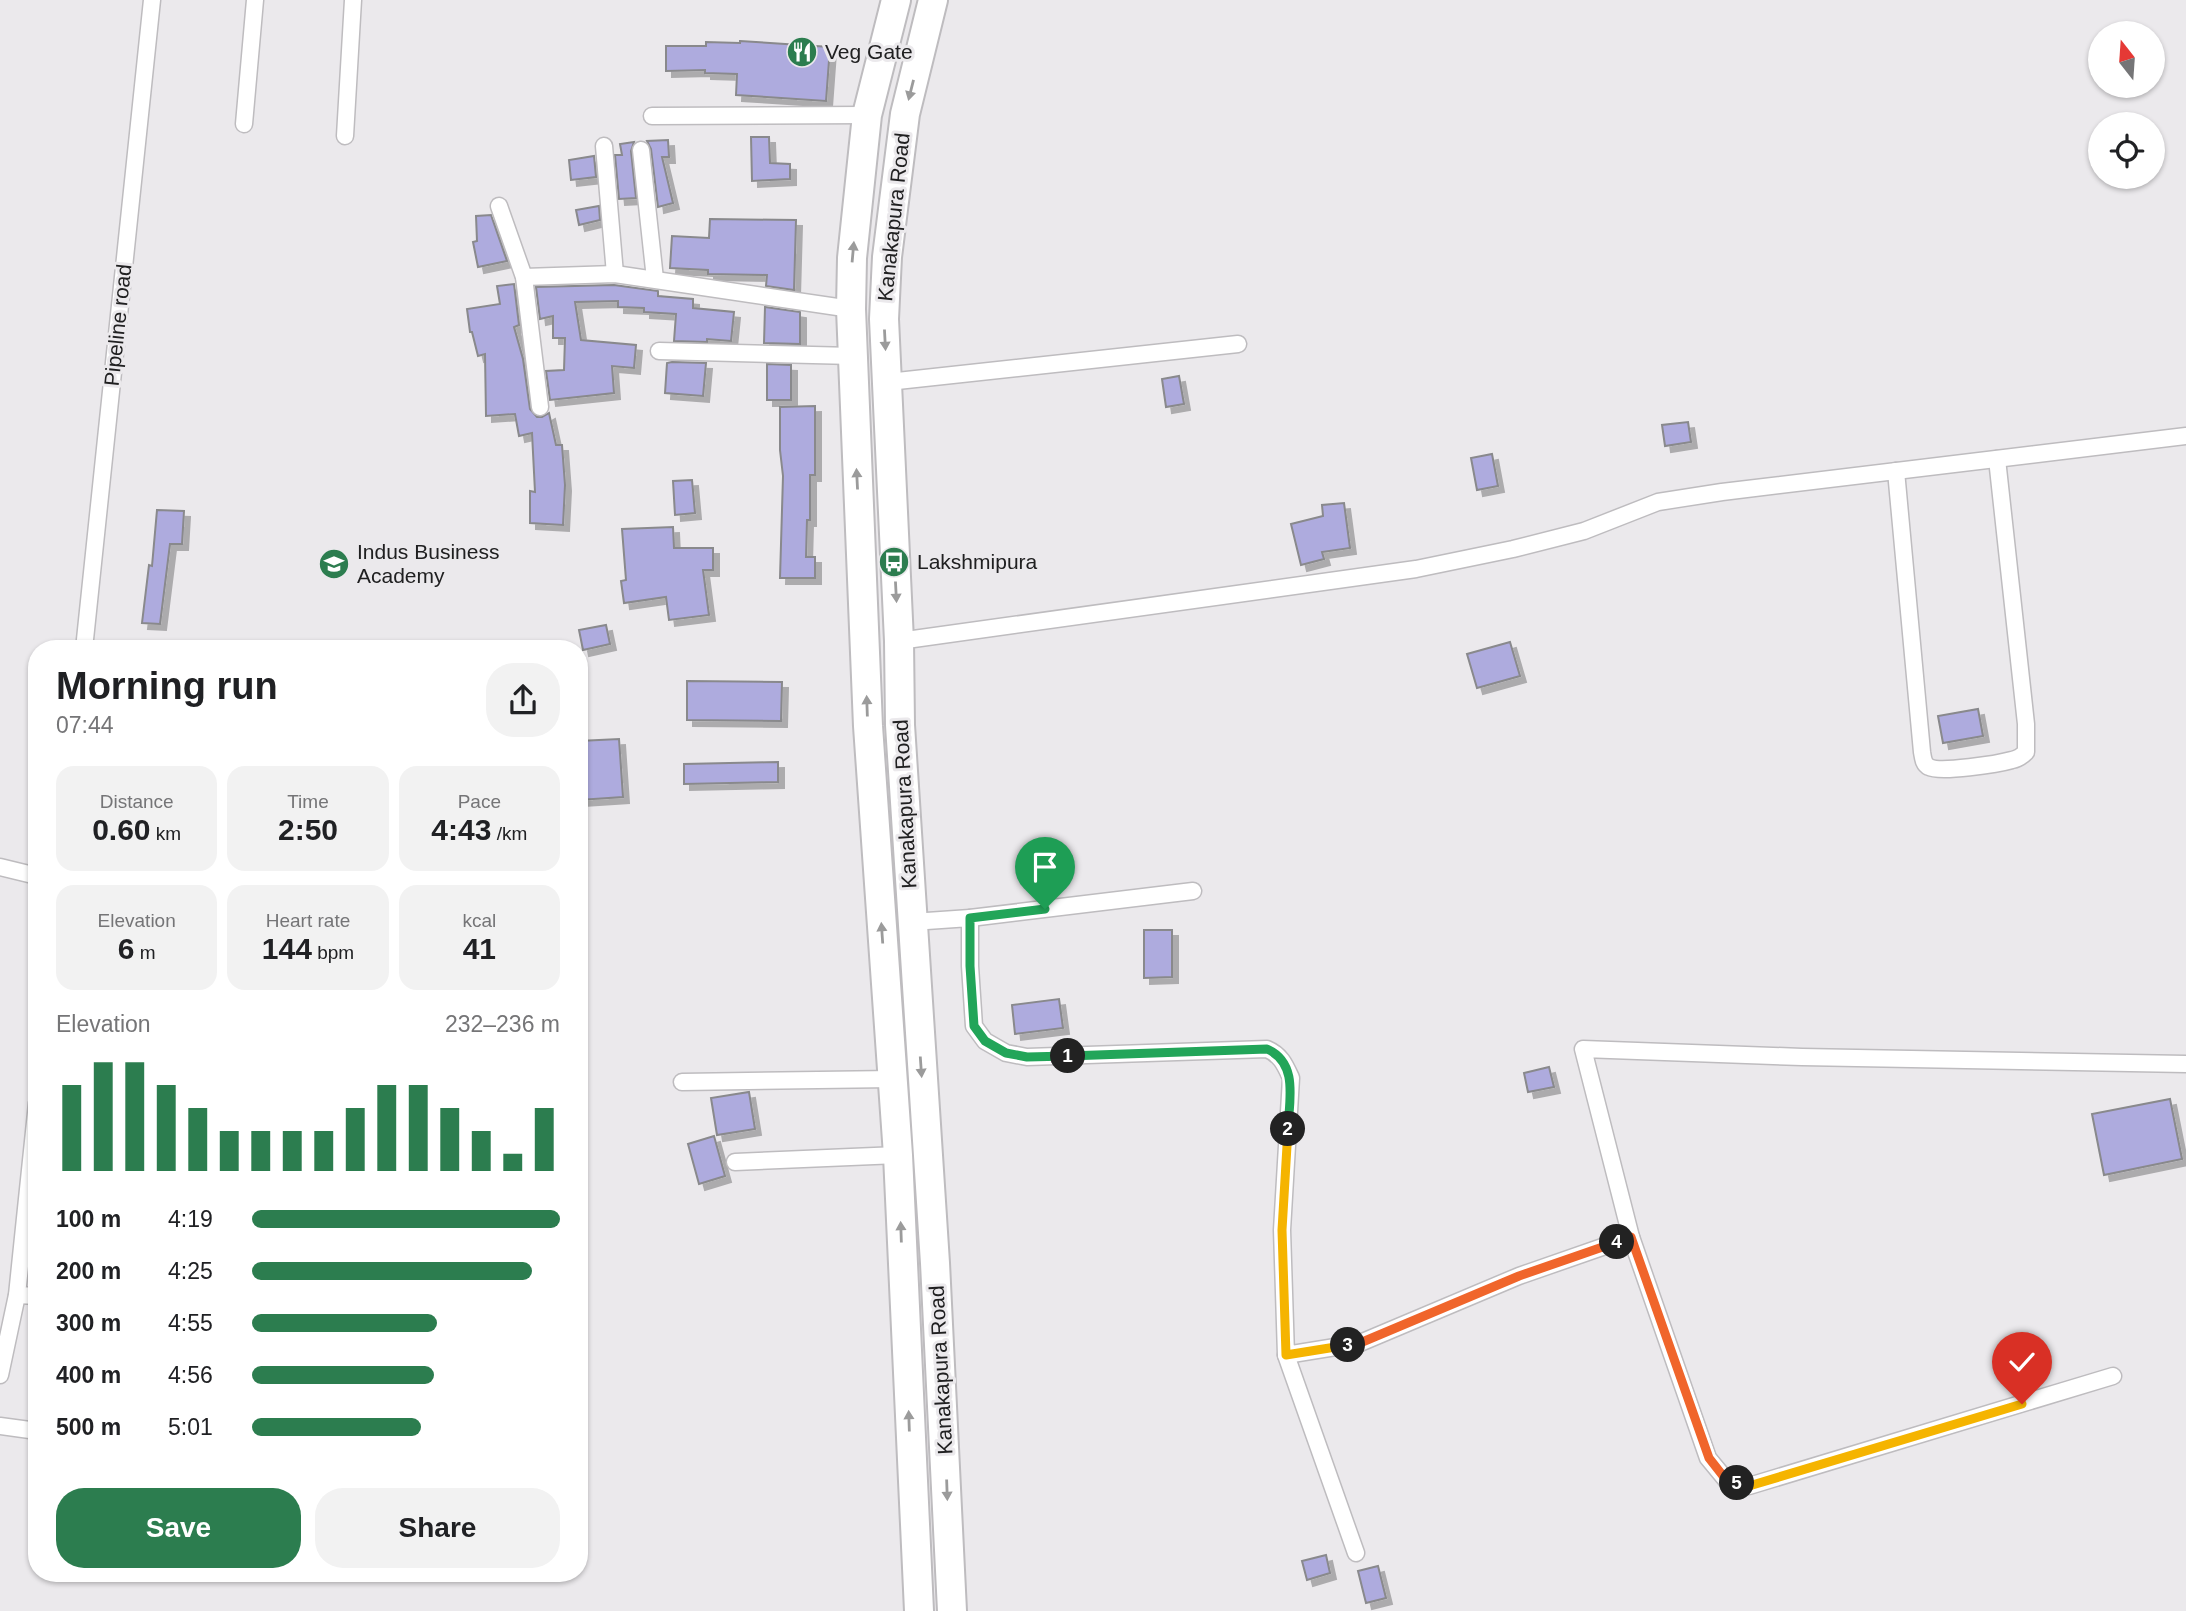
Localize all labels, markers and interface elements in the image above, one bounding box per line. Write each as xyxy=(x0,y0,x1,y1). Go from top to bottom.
north arrow xyxy=(2088,21,2165,98)
map controls xyxy=(2088,21,2165,189)
restaurant icon: Veg Gate xyxy=(785,35,819,69)
place label: Veg Gate xyxy=(825,40,913,63)
one-way arrow xyxy=(905,79,916,101)
button: locate xyxy=(2088,112,2165,189)
street label: Kanakapura Road xyxy=(873,132,914,302)
one-way arrow xyxy=(848,240,859,262)
street label: Pipeline road xyxy=(100,263,135,387)
one-way arrow xyxy=(880,329,891,351)
one-way arrow xyxy=(852,468,863,490)
place label: Indus Business Academy xyxy=(357,540,499,587)
bus stop icon: Lakshmipura xyxy=(877,545,911,579)
school or university icon: Indus Business Academy xyxy=(317,547,351,581)
place label: Lakshmipura xyxy=(917,550,1038,573)
one-way arrow xyxy=(891,581,902,603)
button: share xyxy=(486,663,560,737)
text: Morning run xyxy=(56,665,278,707)
one-way arrow xyxy=(862,695,873,717)
text: 07:44 xyxy=(56,712,114,738)
street label: Kanakapura Road xyxy=(889,719,920,889)
text: Distance xyxy=(100,791,174,812)
text: Time xyxy=(287,791,329,812)
text: Pace xyxy=(458,791,501,812)
text: 0.60 xyxy=(92,813,151,846)
text: 2:50 xyxy=(278,813,338,846)
text: 4:43 xyxy=(431,813,491,846)
text: km xyxy=(151,823,181,844)
text: /km xyxy=(491,823,527,844)
pin xyxy=(1015,837,1075,909)
icon: arrive xyxy=(1026,848,1064,886)
text: Elevation xyxy=(98,910,176,931)
text: Heart rate xyxy=(266,910,350,931)
text: kcal xyxy=(462,910,496,931)
one-way arrow xyxy=(876,922,887,944)
text: 6 xyxy=(118,932,134,965)
text: 144 xyxy=(262,932,312,965)
text: 41 xyxy=(463,932,496,965)
text: m xyxy=(134,942,156,963)
text: bpm xyxy=(312,942,354,963)
text: Elevation xyxy=(56,1011,151,1037)
text: 232–236 m xyxy=(445,1011,560,1037)
pin: 1 xyxy=(1050,1038,1086,1074)
text: 1 xyxy=(1062,1045,1073,1066)
one-way arrow xyxy=(916,1057,927,1079)
pin: 2 xyxy=(1270,1112,1306,1146)
text: 2 xyxy=(1282,1118,1293,1139)
text: 100 m xyxy=(56,1206,121,1232)
text: 4:19 xyxy=(168,1206,213,1232)
one-way arrow xyxy=(896,1221,907,1243)
pin: 4 xyxy=(1600,1224,1634,1260)
text: 4 xyxy=(1611,1231,1622,1252)
text: 200 m xyxy=(56,1258,121,1284)
text: 4:25 xyxy=(168,1258,213,1284)
street label: Kanakapura Road xyxy=(925,1285,956,1455)
text: 300 m xyxy=(56,1310,121,1336)
text: 4:55 xyxy=(168,1310,213,1336)
pin: 3 xyxy=(1330,1328,1366,1362)
pin xyxy=(1992,1332,2052,1404)
text: 3 xyxy=(1342,1334,1353,1355)
icon: check xyxy=(2003,1343,2041,1381)
text: 400 m xyxy=(56,1362,121,1388)
text: 4:56 xyxy=(168,1362,213,1388)
one-way arrow xyxy=(903,1409,914,1431)
text: 500 m xyxy=(56,1414,121,1440)
text: 5:01 xyxy=(168,1414,213,1440)
pin: 5 xyxy=(1720,1466,1754,1500)
text: 5 xyxy=(1731,1472,1742,1493)
one-way arrow xyxy=(941,1479,952,1501)
button: Save xyxy=(56,1488,301,1568)
button: Share xyxy=(315,1488,560,1568)

